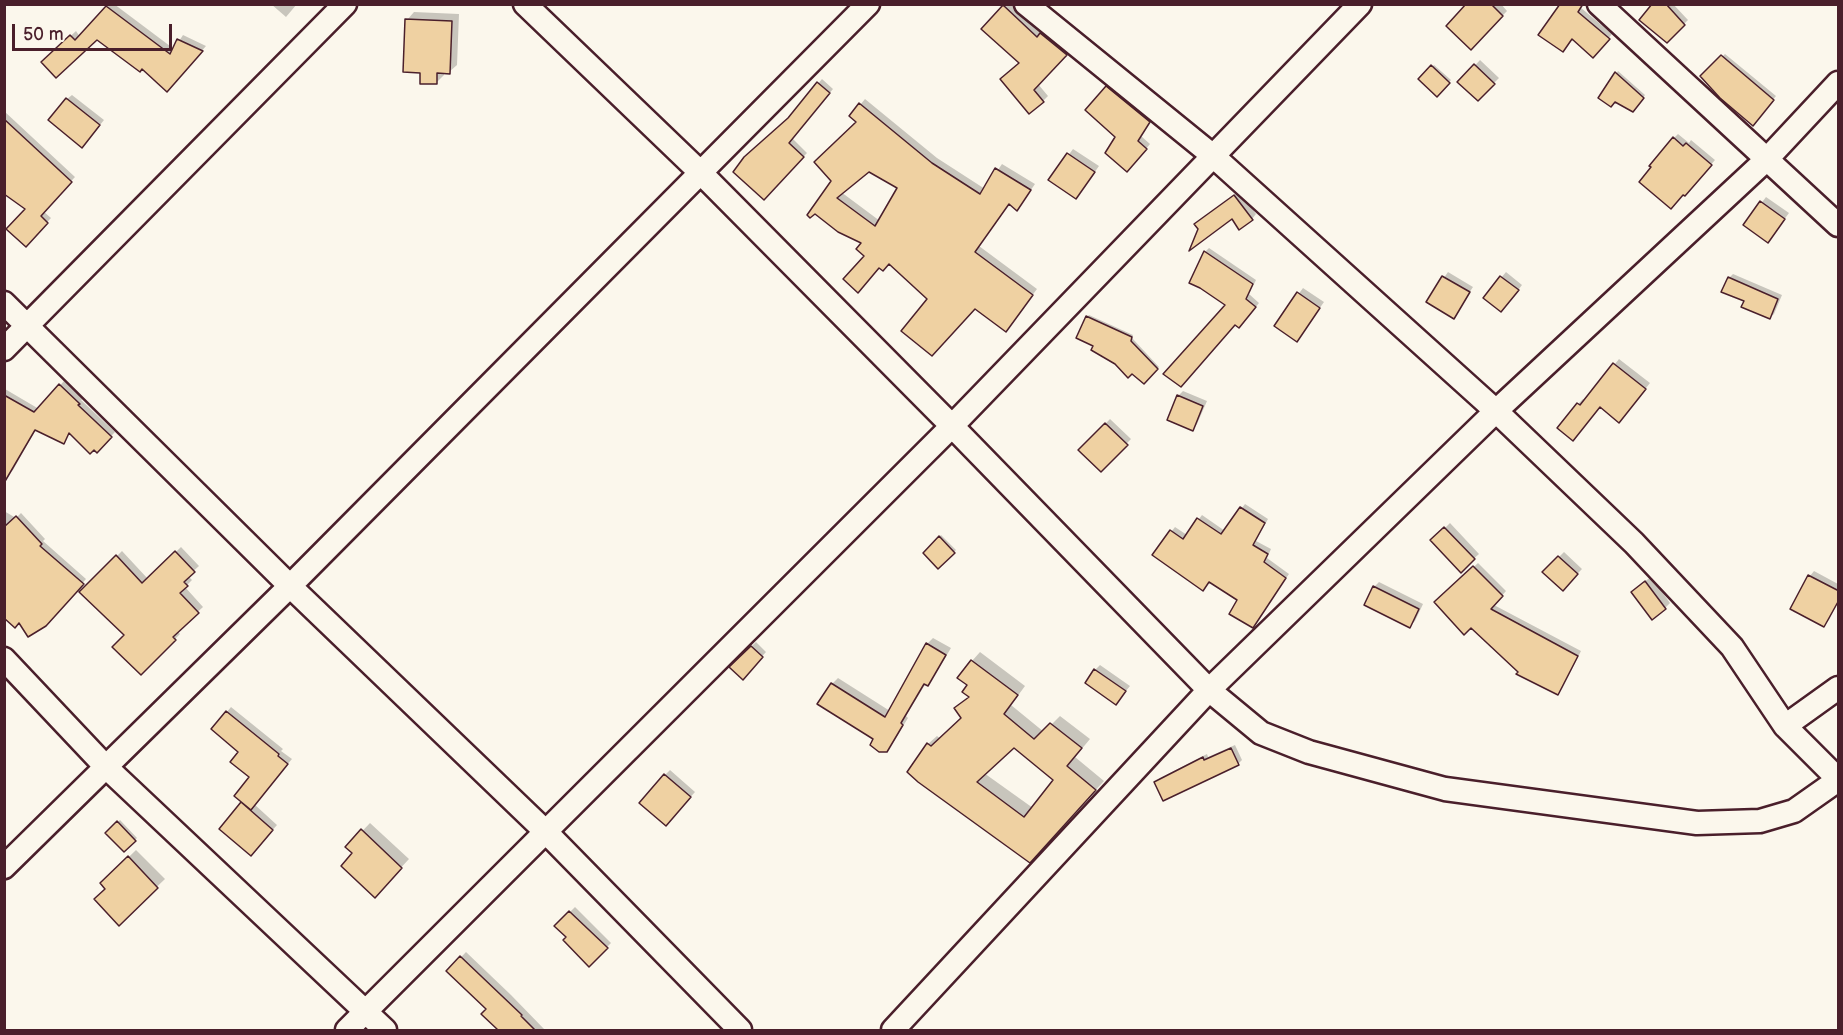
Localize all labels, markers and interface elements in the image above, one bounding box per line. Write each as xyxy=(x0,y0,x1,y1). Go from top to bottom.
scale bar xyxy=(15,12,176,50)
text: 50 m xyxy=(23,24,64,45)

